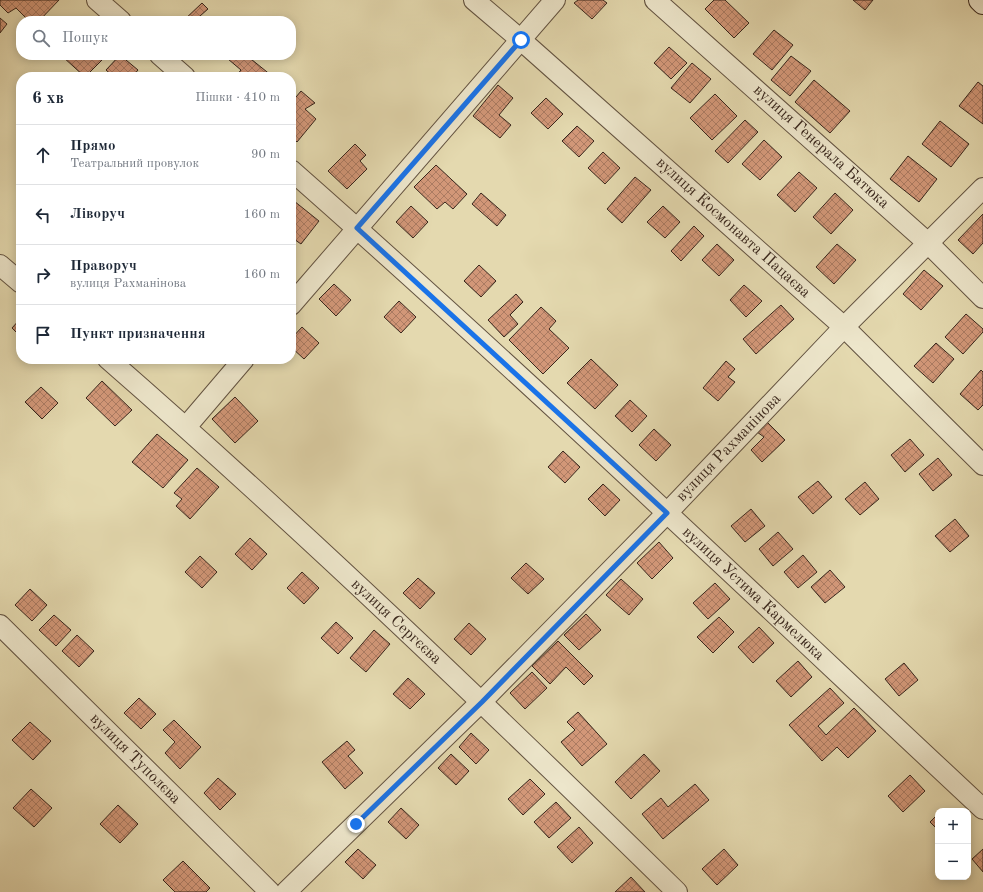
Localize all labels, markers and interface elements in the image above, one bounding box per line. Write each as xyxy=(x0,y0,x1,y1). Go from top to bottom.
search box xyxy=(16,16,296,60)
icon: search xyxy=(30,27,52,49)
text: Пошук xyxy=(62,31,108,46)
route start xyxy=(512,31,530,49)
street label: вулиця Генерала Батюка xyxy=(750,82,892,212)
text: 6 хв xyxy=(32,90,64,107)
text: Пішки · 410 m xyxy=(195,91,280,104)
text: Прямо xyxy=(70,139,116,154)
icon: ahead xyxy=(32,144,54,166)
text: 90 m xyxy=(251,148,280,161)
street label: вулиця Космонавта Пацаєва xyxy=(653,155,813,301)
text: Театральний провулок xyxy=(70,157,199,170)
icon: left xyxy=(32,204,54,226)
text: Ліворуч xyxy=(70,207,125,222)
text: 160 m xyxy=(243,208,280,221)
text: Праворуч xyxy=(70,259,137,274)
icon: right xyxy=(32,264,54,286)
text: 160 m xyxy=(243,268,280,281)
text: вулиця Рахманінова xyxy=(70,277,186,290)
icon: arrive xyxy=(32,324,54,346)
text: Пункт призначення xyxy=(70,327,206,342)
street label: вулиця Рахманінова xyxy=(674,391,785,505)
street label: вулиця Устима Кармелюка xyxy=(679,524,827,664)
street label: вулиця Сергєєва xyxy=(348,576,444,668)
street label: вулиця Туполєва xyxy=(87,711,183,807)
map controls xyxy=(935,808,971,880)
button: + xyxy=(935,808,971,844)
route end xyxy=(347,815,365,833)
button: − xyxy=(935,844,971,880)

